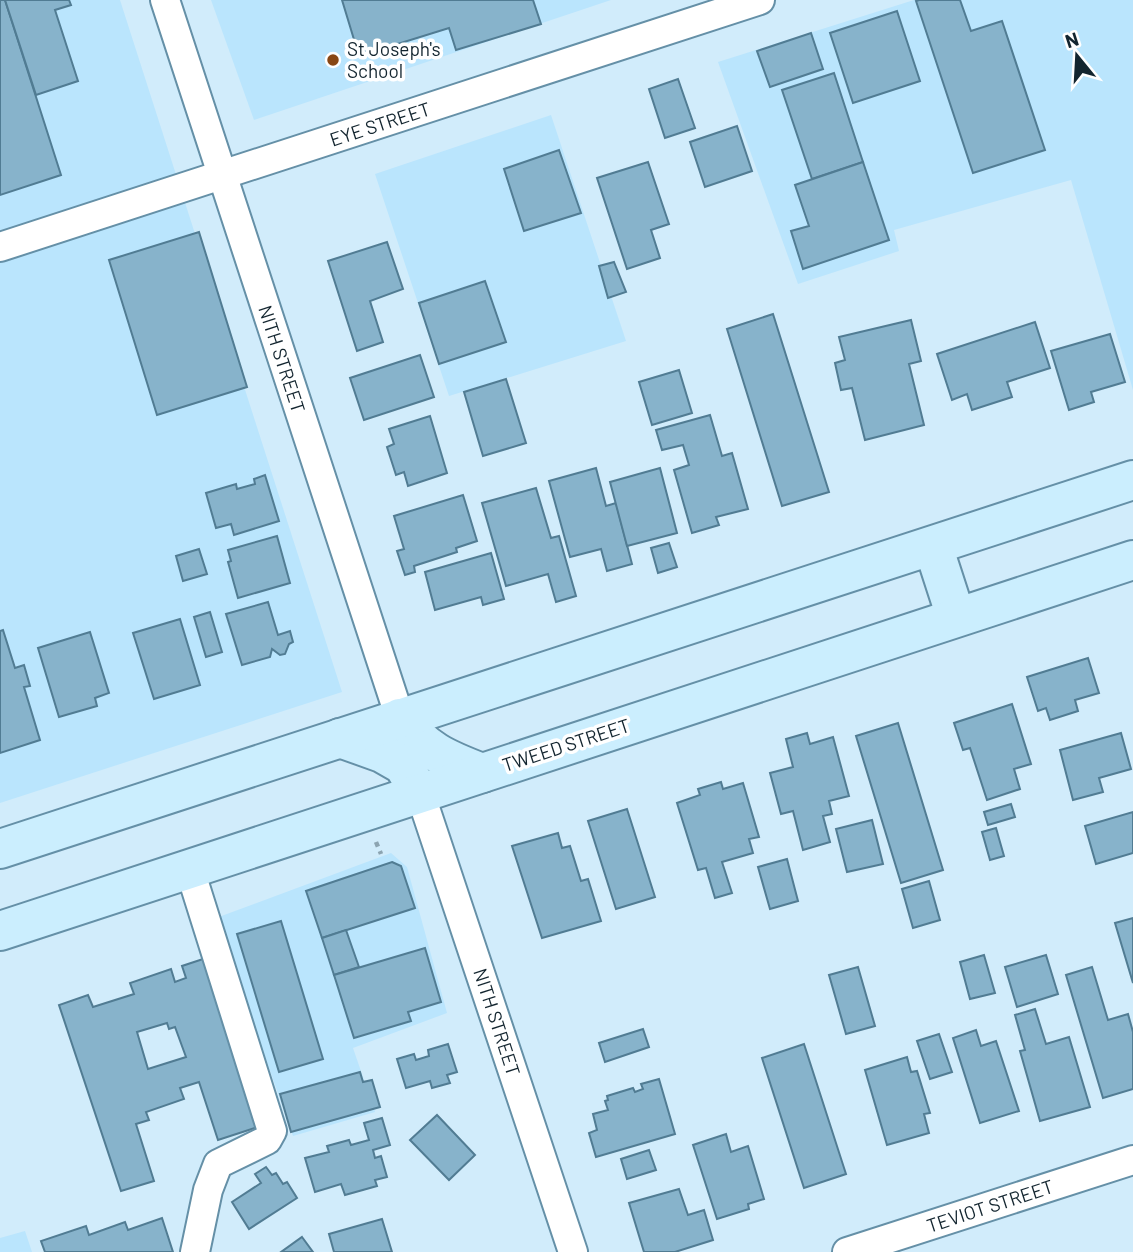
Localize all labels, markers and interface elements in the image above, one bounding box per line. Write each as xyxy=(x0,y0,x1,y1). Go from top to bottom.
north arrow xyxy=(1042,21,1112,91)
text: N xyxy=(1062,26,1081,52)
place label: St Joseph's School xyxy=(347,37,441,82)
marker: St Joseph's School xyxy=(325,52,341,68)
street label: EYE STREET xyxy=(327,96,433,151)
street label: NITH STREET xyxy=(254,302,311,416)
street label: TWEED STREET xyxy=(499,713,633,776)
street label: NITH STREET xyxy=(469,965,526,1079)
street label: TEVIOT STREET xyxy=(924,1174,1056,1237)

